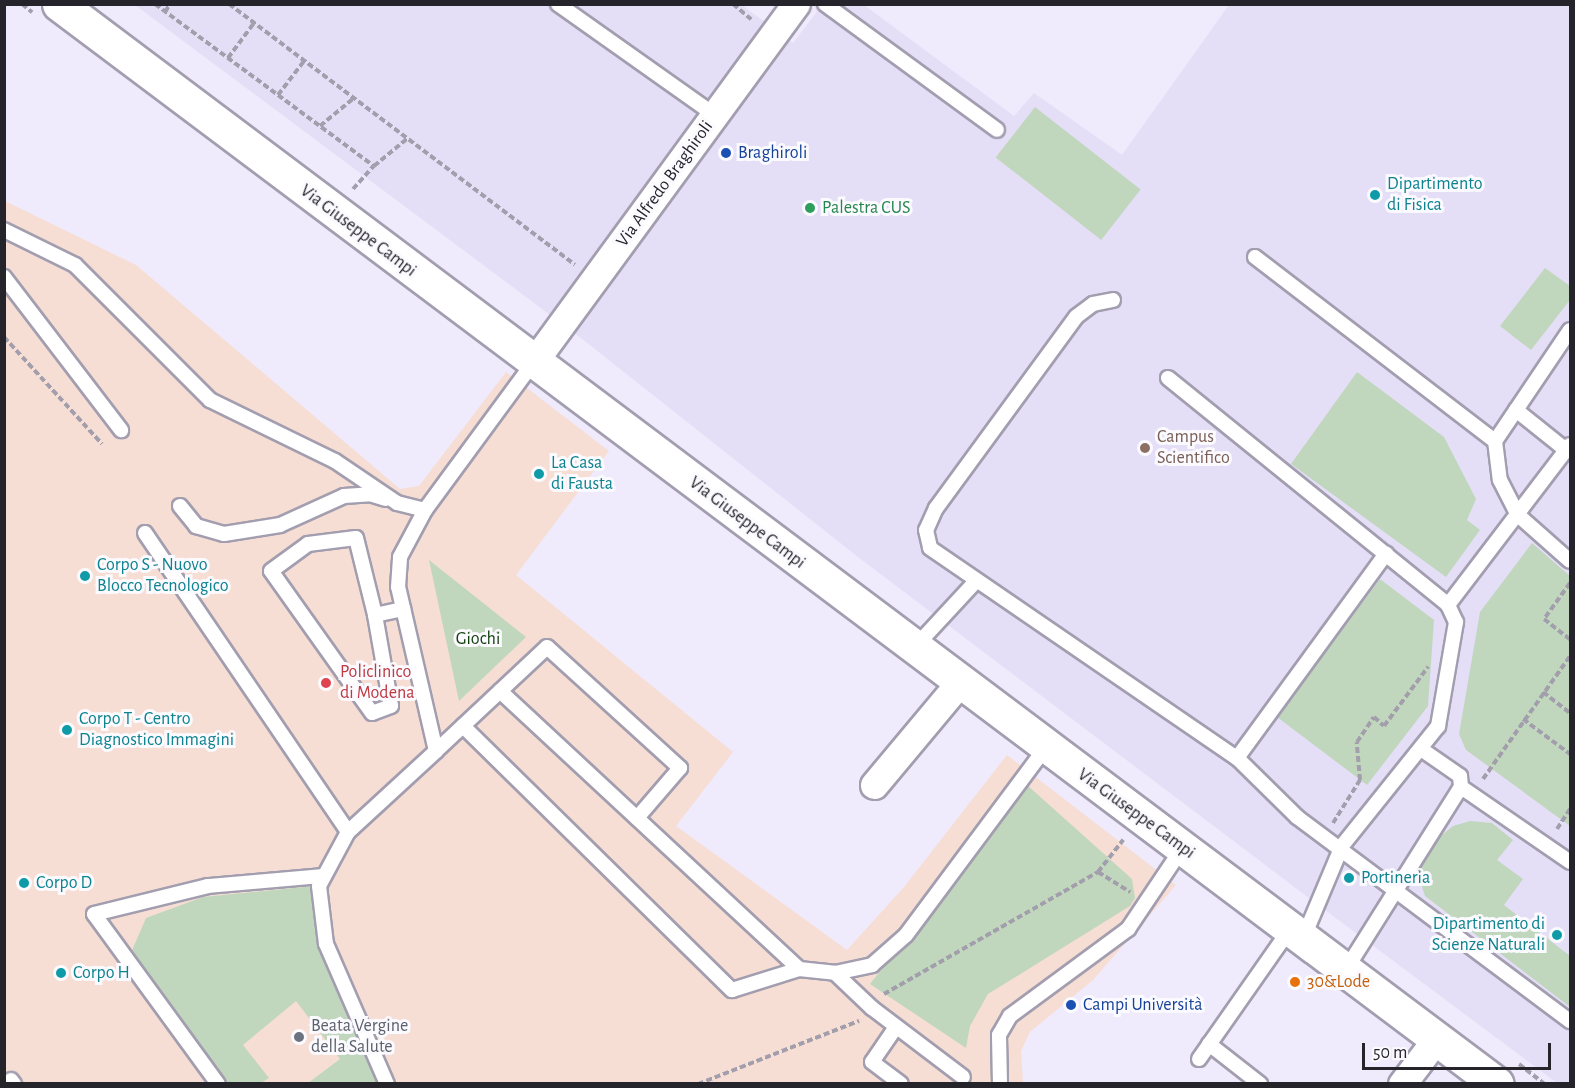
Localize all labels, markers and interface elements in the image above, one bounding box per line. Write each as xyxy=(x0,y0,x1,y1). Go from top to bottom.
street label: Via Alfredo Braghiroli xyxy=(612,117,718,251)
place label: Braghiroli xyxy=(738,142,807,164)
marker: Braghiroli xyxy=(719,146,733,160)
place label: Dipartimento di Fisica xyxy=(1387,174,1483,216)
street label: Via Giuseppe Campi xyxy=(296,180,420,282)
marker: Dipartimento di Fisica xyxy=(1368,188,1382,202)
place label: Palestra CUS xyxy=(822,197,910,219)
marker: Palestra CUS xyxy=(803,201,817,215)
place label: Campus Scientifico xyxy=(1157,427,1230,470)
marker: Campus Scientifico xyxy=(1138,441,1152,455)
place label: La Casa di Fausta xyxy=(551,453,613,496)
marker: La Casa di Fausta xyxy=(532,467,546,481)
street label: Via Giuseppe Campi xyxy=(685,472,809,574)
place label: Corpo S - Nuovo Blocco Tecnologico xyxy=(97,555,229,598)
marker: Corpo S - Nuovo Blocco Tecnologico xyxy=(78,569,92,583)
park label: Giochi xyxy=(456,628,500,650)
place label: Policlinico di Modena xyxy=(340,662,415,704)
marker: Policlinico di Modena xyxy=(317,674,335,692)
place label: Corpo T - Centro Diagnostico Immagini xyxy=(79,709,234,752)
marker: Corpo T - Centro Diagnostico Immagini xyxy=(60,723,74,737)
street label: Via Giuseppe Campi xyxy=(1073,764,1199,864)
place label: Portineria xyxy=(1361,867,1430,889)
marker: Portineria xyxy=(1342,871,1356,885)
place label: Corpo D xyxy=(36,872,92,894)
marker: Corpo D xyxy=(17,876,31,890)
place label: Dipartimento di Scienze Naturali xyxy=(1432,914,1545,956)
marker: Dipartimento di Scienze Naturali xyxy=(1550,928,1564,942)
place label: Corpo H xyxy=(73,962,130,984)
marker: Corpo H xyxy=(54,966,68,980)
place label: 30&Lode xyxy=(1307,971,1370,993)
marker: 30&Lode xyxy=(1288,975,1302,989)
place label: Campi Università xyxy=(1083,994,1202,1016)
marker: Campi Università xyxy=(1064,998,1078,1012)
place label: Beata Vergine della Salute xyxy=(311,1016,408,1058)
marker: Beata Vergine della Salute xyxy=(292,1030,306,1044)
scale bar xyxy=(1365,1031,1554,1069)
text: 50 m xyxy=(1373,1044,1407,1062)

